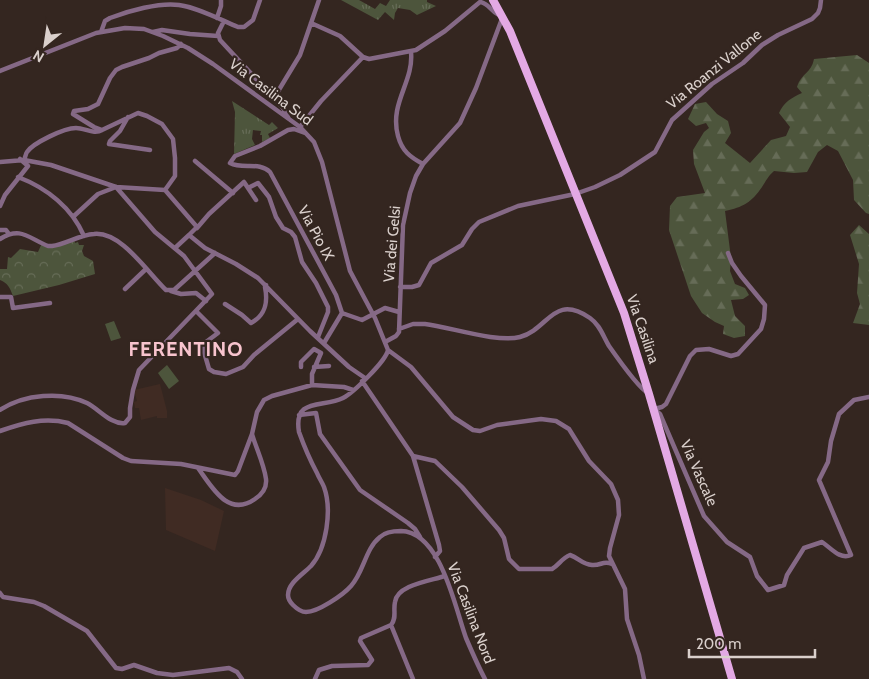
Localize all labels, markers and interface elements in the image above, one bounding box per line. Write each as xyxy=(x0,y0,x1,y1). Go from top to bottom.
north arrow xyxy=(20,20,70,70)
street label: Via Roanzi Vallone xyxy=(663,25,765,113)
text: N xyxy=(30,46,47,67)
street label: Via Casilina Sud xyxy=(226,55,316,129)
street label: Via Pio IX xyxy=(294,202,338,264)
street label: Via dei Gelsi xyxy=(380,205,404,283)
street label: Via Casilina xyxy=(623,292,663,367)
district label: FERENTINO xyxy=(129,337,243,361)
street label: Via Vascale xyxy=(676,437,722,509)
street label: Via Casilina Nord xyxy=(444,560,498,666)
scale bar xyxy=(689,626,815,658)
text: 200 m xyxy=(696,635,741,653)

